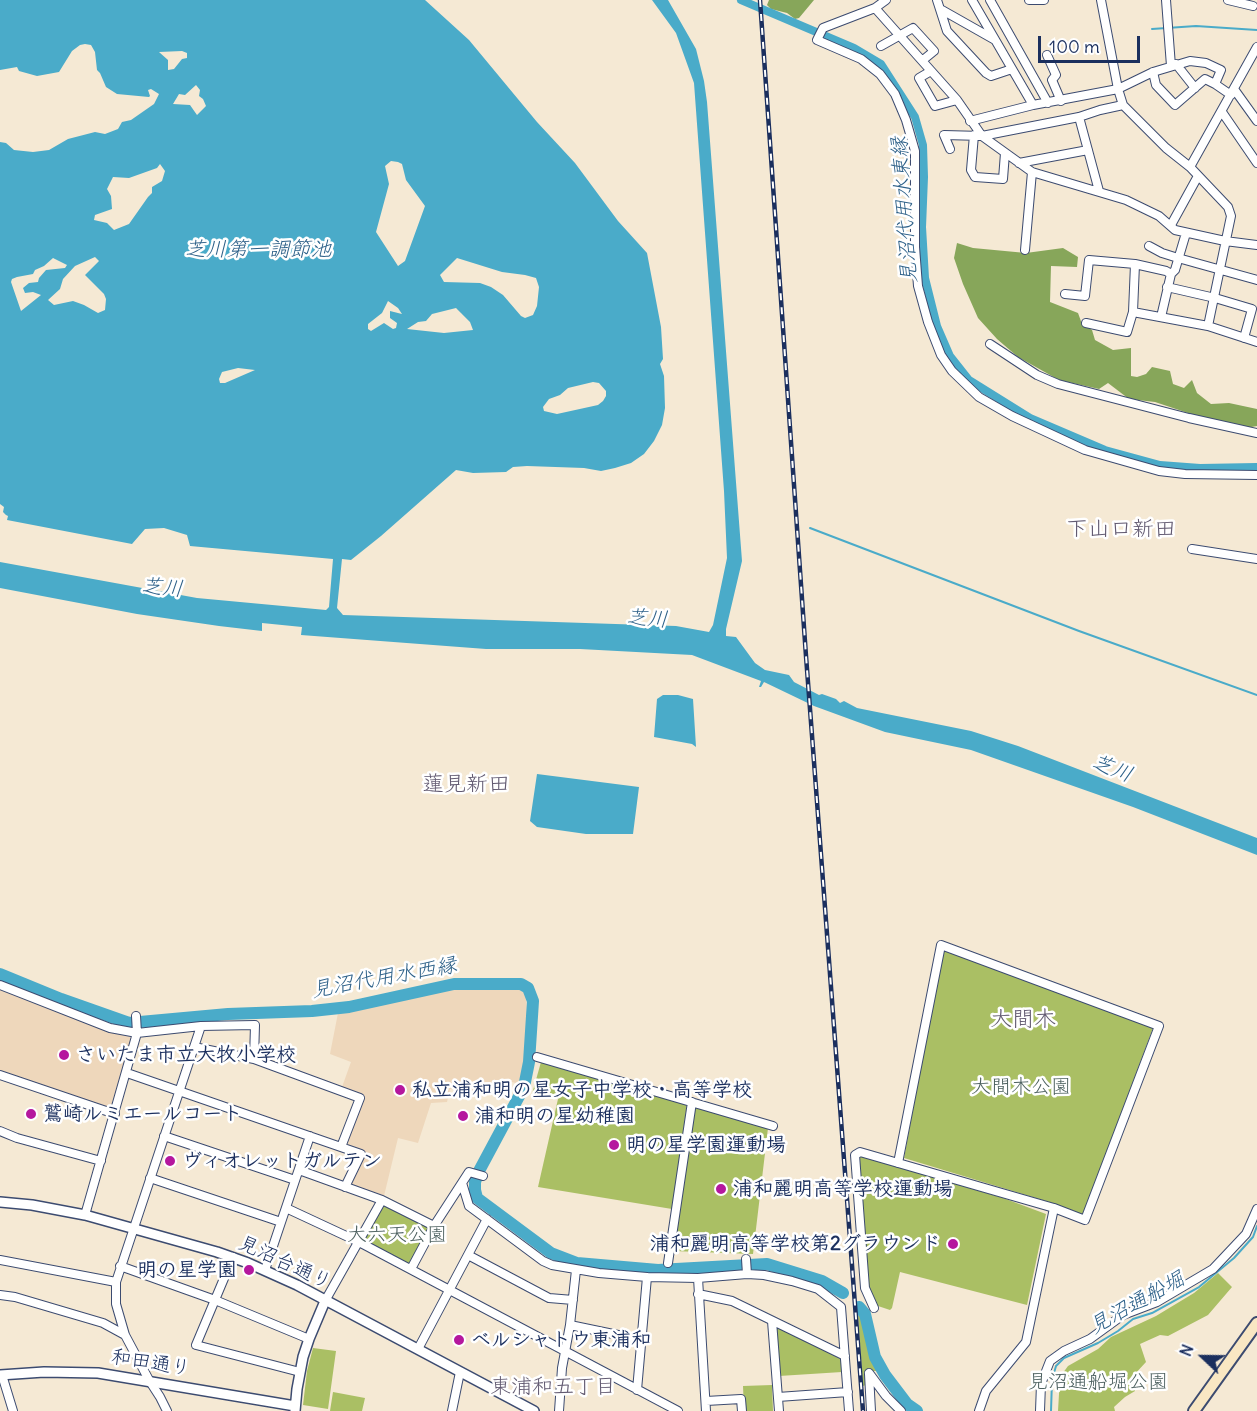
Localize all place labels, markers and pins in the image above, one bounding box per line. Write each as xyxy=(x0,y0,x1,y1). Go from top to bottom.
place label: さいたま市立大牧小学校 xyxy=(76,1043,296,1067)
marker: さいたま市立大牧小学校 xyxy=(57,1048,71,1062)
place label: 私立浦和明の星女子中学校・高等学校 xyxy=(412,1078,752,1102)
marker: 私立浦和明の星女子中学校・高等学校 xyxy=(393,1083,407,1097)
place label: 鷲崎ルミエールコート xyxy=(43,1102,243,1126)
place label: 浦和明の星幼稚園 xyxy=(475,1104,635,1128)
marker: 鷲崎ルミエールコート xyxy=(24,1107,38,1121)
marker: 浦和明の星幼稚園 xyxy=(456,1109,470,1123)
place label: 明の星学園運動場 xyxy=(626,1133,786,1157)
marker: 明の星学園運動場 xyxy=(607,1138,621,1152)
place label: ヴィオレットガルテン xyxy=(182,1149,382,1173)
marker: ヴィオレットガルテン xyxy=(163,1154,177,1168)
place label: 浦和麗明高等学校運動場 xyxy=(733,1177,953,1201)
marker: 浦和麗明高等学校運動場 xyxy=(714,1182,728,1196)
place label: 浦和麗明高等学校第2グラウンド xyxy=(650,1232,941,1256)
marker: 浦和麗明高等学校第2グラウンド xyxy=(946,1237,960,1251)
place label: 明の星学園 xyxy=(137,1258,237,1282)
marker: 明の星学園 xyxy=(242,1263,256,1277)
place label: ベルシャトウ東浦和 xyxy=(471,1328,651,1352)
marker: ベルシャトウ東浦和 xyxy=(452,1333,466,1347)

